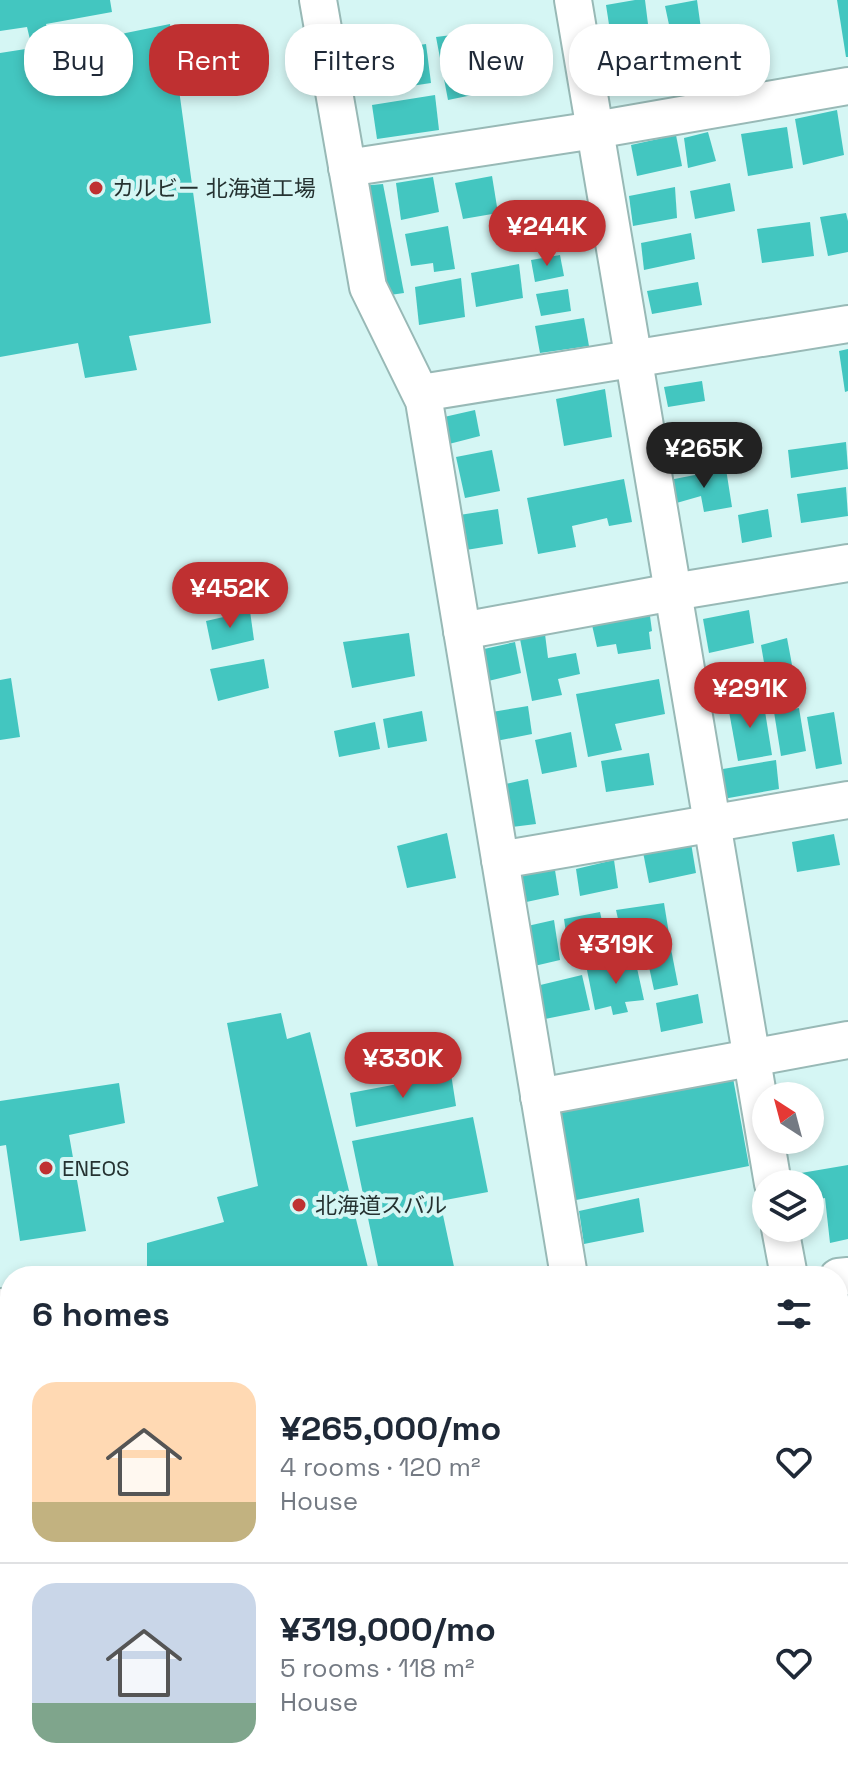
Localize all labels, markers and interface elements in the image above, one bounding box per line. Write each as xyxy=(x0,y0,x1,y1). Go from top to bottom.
chip: Buy xyxy=(24,24,133,96)
chip: Rent xyxy=(149,24,269,96)
chip: Filters xyxy=(285,24,424,96)
chip: New xyxy=(440,24,553,96)
chip: Apartment xyxy=(569,24,770,96)
place label: カルビー 北海道工場 xyxy=(112,174,316,202)
marker: カルビー 北海道工場 xyxy=(87,179,105,197)
pin: ¥244K xyxy=(491,200,603,268)
text: ¥244K xyxy=(507,209,587,243)
pin: ¥265K xyxy=(648,422,760,490)
text: ¥265K xyxy=(664,431,744,465)
pin: ¥452K xyxy=(174,562,286,630)
text: ¥452K xyxy=(190,571,270,605)
pin: ¥291K xyxy=(694,662,806,730)
text: ¥291K xyxy=(712,671,788,705)
pin: ¥319K xyxy=(560,918,672,986)
text: ¥319K xyxy=(578,927,654,961)
pin: ¥330K xyxy=(347,1032,459,1100)
text: ¥330K xyxy=(363,1041,443,1075)
north arrow xyxy=(752,1082,824,1154)
map controls xyxy=(752,1082,824,1242)
place label: ENEOS xyxy=(62,1154,130,1182)
marker: ENEOS xyxy=(37,1159,55,1177)
button: layers xyxy=(752,1170,824,1242)
place label: 北海道スバル xyxy=(315,1191,447,1219)
marker: 北海道スバル xyxy=(290,1196,308,1214)
icon: filters xyxy=(772,1292,816,1336)
text: 6 homes xyxy=(32,1293,170,1336)
text: ¥265,000/mo xyxy=(280,1407,501,1450)
icon: home xyxy=(96,1414,192,1510)
icon: heart xyxy=(772,1440,816,1484)
text: 4 rooms · 120 m² xyxy=(280,1450,480,1484)
text: House xyxy=(280,1484,358,1518)
text: ¥319,000/mo xyxy=(280,1608,496,1651)
icon: home xyxy=(96,1615,192,1711)
icon: heart xyxy=(772,1641,816,1685)
text: 5 rooms · 118 m² xyxy=(280,1651,475,1685)
text: House xyxy=(280,1685,358,1719)

